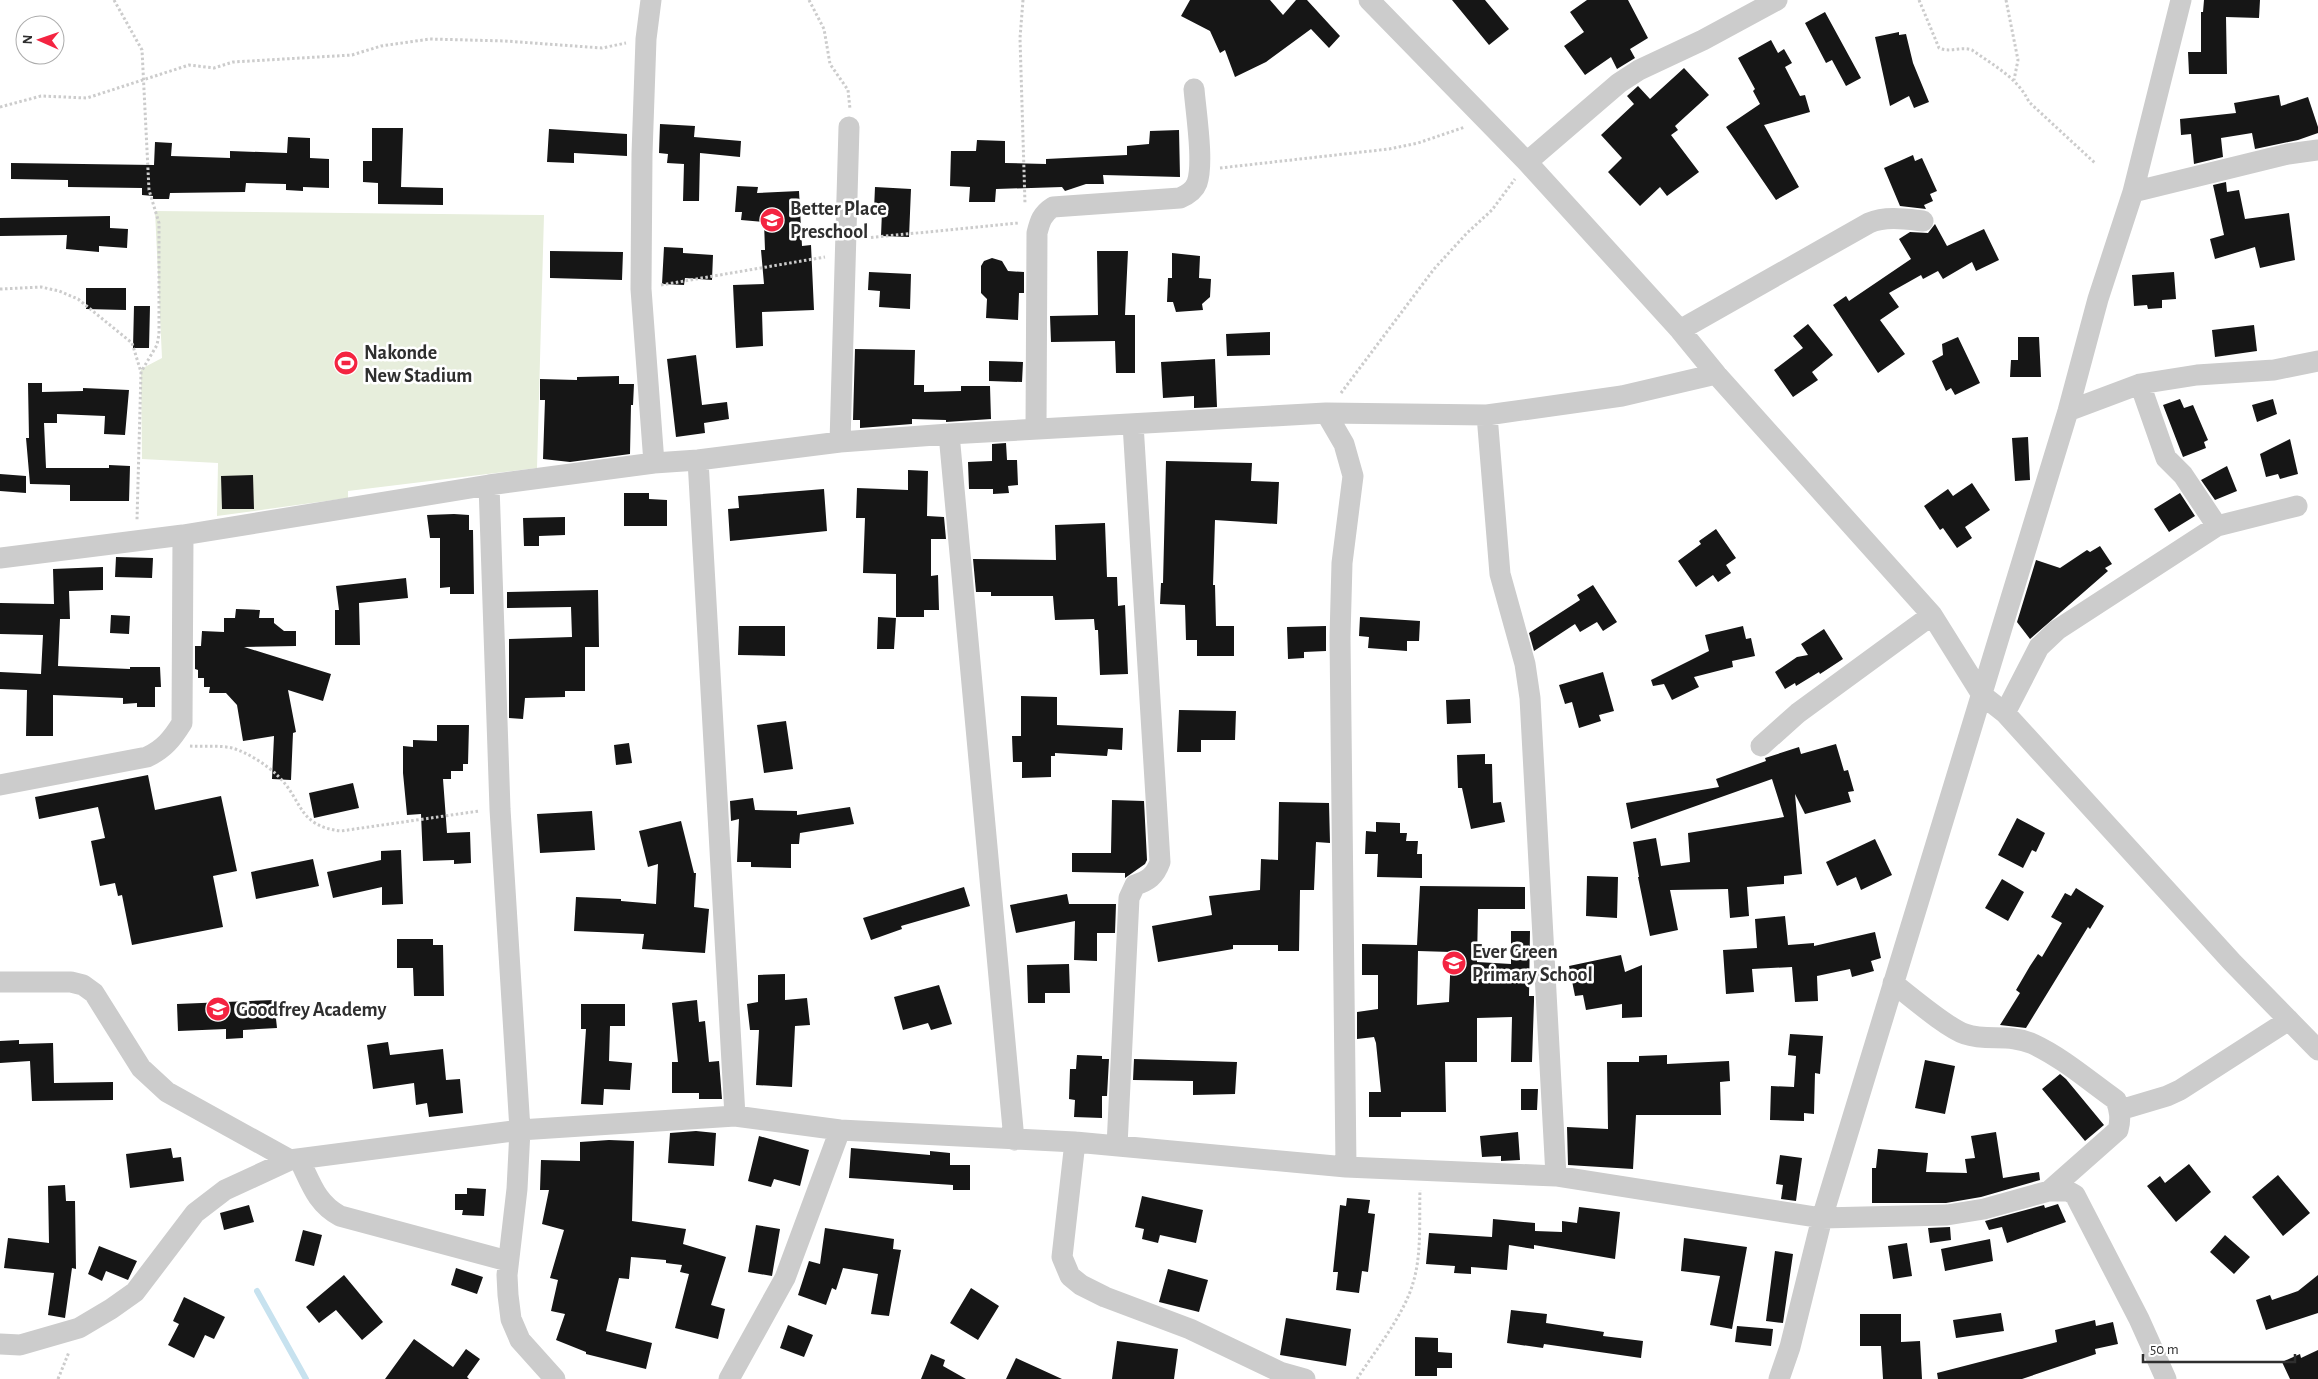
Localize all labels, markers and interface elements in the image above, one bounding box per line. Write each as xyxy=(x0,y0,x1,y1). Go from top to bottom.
north arrow xyxy=(15,15,65,65)
text: N xyxy=(21,34,35,45)
place label: Better Place Preschool xyxy=(790,199,887,242)
school or university icon: Better Place Preschool xyxy=(759,207,785,233)
place label: Nakonde New Stadium xyxy=(364,343,472,386)
sports icon: Nakonde New Stadium xyxy=(333,350,359,376)
place label: Ever Green Primary School xyxy=(1472,942,1593,985)
school or university icon: Ever Green Primary School xyxy=(1441,950,1467,976)
school or university icon: Goodfrey Academy xyxy=(205,996,231,1022)
place label: Goodfrey Academy xyxy=(236,1000,386,1020)
scale bar xyxy=(2143,1332,2296,1364)
text: 50 m xyxy=(2150,1342,2179,1357)

